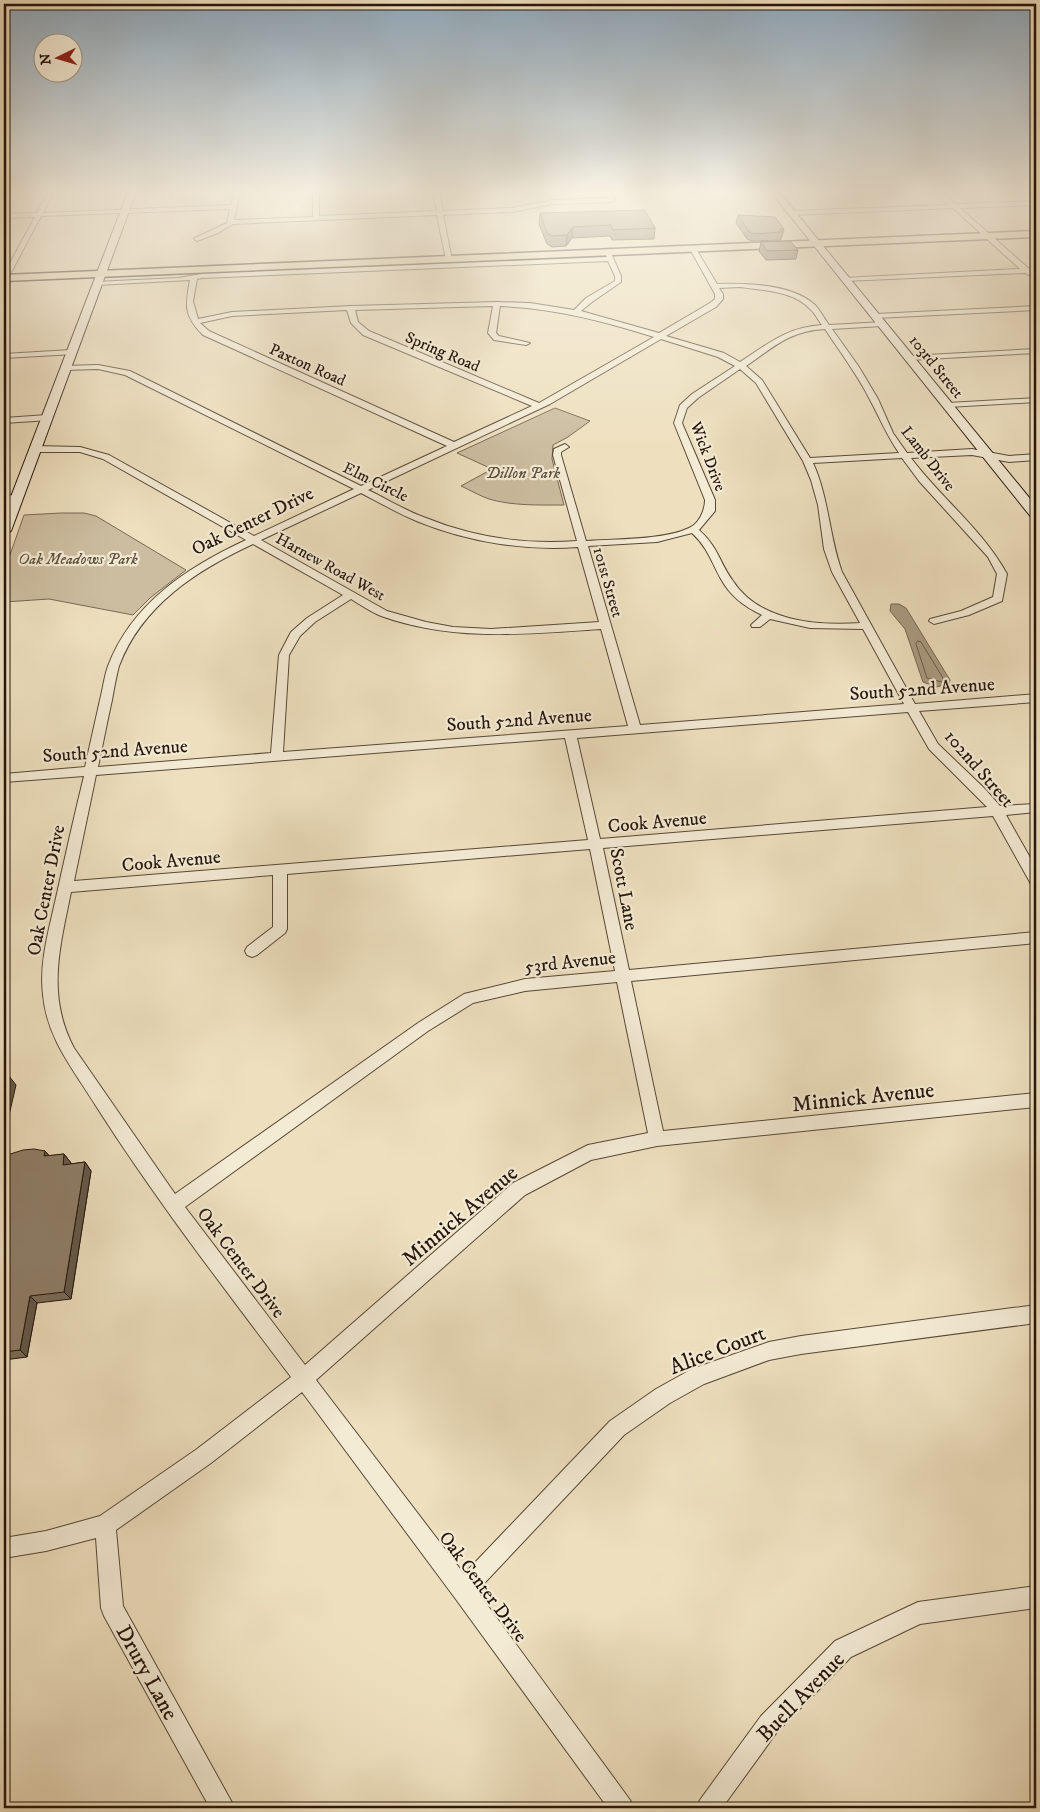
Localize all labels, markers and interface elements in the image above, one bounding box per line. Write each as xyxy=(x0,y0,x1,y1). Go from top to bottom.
north arrow xyxy=(32,32,82,82)
text: N xyxy=(37,52,56,66)
street label: Spring Road xyxy=(402,327,483,377)
street label: 103rd Street xyxy=(905,331,968,402)
street label: Paxton Road xyxy=(266,339,349,391)
street label: Wick Drive xyxy=(685,418,731,494)
street label: Lamb Drive xyxy=(897,422,960,495)
street label: Elm Circle xyxy=(340,457,412,506)
park label: Dillon Park xyxy=(486,463,561,483)
street label: Oak Center Drive xyxy=(188,482,317,561)
street label: Harnew Road West xyxy=(272,528,389,605)
street label: 101st Street xyxy=(589,545,628,620)
park label: Oak Meadows Park xyxy=(18,549,138,569)
street label: South 52nd Avenue xyxy=(849,673,996,706)
street label: South 52nd Avenue xyxy=(446,704,593,737)
street label: 102nd Street xyxy=(939,726,1019,812)
street label: South 52nd Avenue xyxy=(42,735,189,768)
street label: Cook Avenue xyxy=(607,807,708,838)
street label: Oak Center Drive xyxy=(23,823,70,958)
street label: Cook Avenue xyxy=(121,846,222,877)
street label: Scott Lane xyxy=(604,846,643,932)
street label: 53rd Avenue xyxy=(523,946,617,979)
street label: Minnick Avenue xyxy=(791,1077,936,1118)
street label: Minnick Avenue xyxy=(397,1160,523,1272)
street label: Oak Center Drive xyxy=(192,1203,290,1323)
street label: Alice Court xyxy=(666,1320,769,1381)
street label: Oak Center Drive xyxy=(434,1527,532,1647)
street label: Drury Lane xyxy=(110,1621,184,1725)
street label: Buell Avenue xyxy=(751,1646,851,1748)

